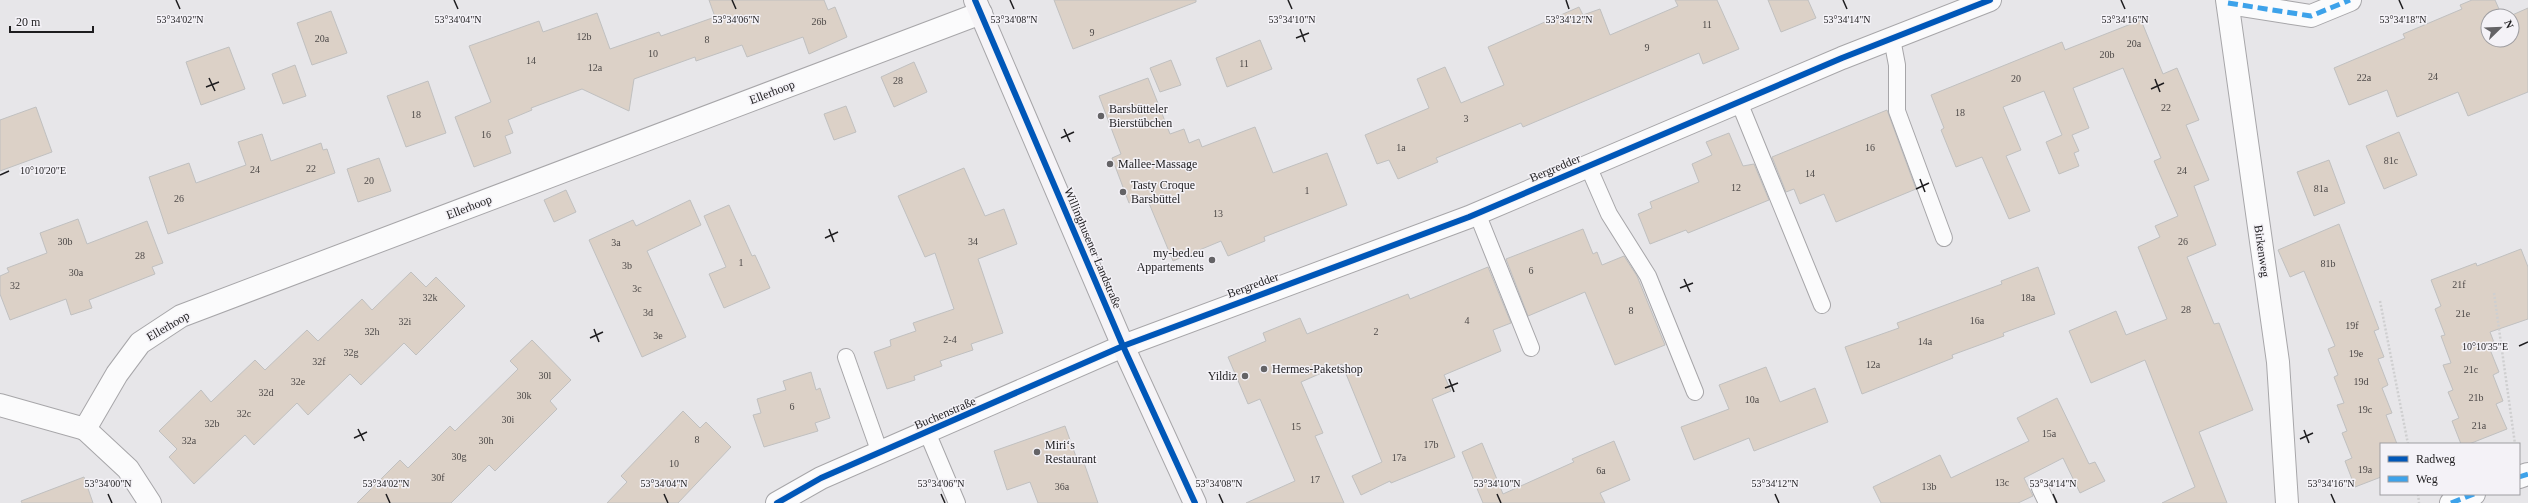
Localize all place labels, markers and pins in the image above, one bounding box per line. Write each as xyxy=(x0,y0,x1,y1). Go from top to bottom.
place label: Barsbütteler Bierstübchen xyxy=(1109,102,1172,130)
marker: Barsbütteler Bierstübchen xyxy=(1096,111,1106,121)
place label: Mallee-Massage xyxy=(1118,157,1197,171)
marker: Mallee-Massage xyxy=(1105,159,1115,169)
place label: Tasty Croque Barsbüttel xyxy=(1131,178,1195,206)
marker: Tasty Croque Barsbüttel xyxy=(1118,187,1128,197)
place label: my-bed.eu Appartements xyxy=(1137,246,1204,274)
marker: my-bed.eu Appartements xyxy=(1207,255,1217,265)
place label: Hermes-Paketshop xyxy=(1272,362,1363,376)
marker: Hermes-Paketshop xyxy=(1259,364,1269,374)
place label: Yildiz xyxy=(1208,369,1237,383)
marker: Yildiz xyxy=(1240,371,1250,381)
place label: Miri‘s Restaurant xyxy=(1045,438,1097,466)
marker: Miri‘s Restaurant xyxy=(1032,447,1042,457)

